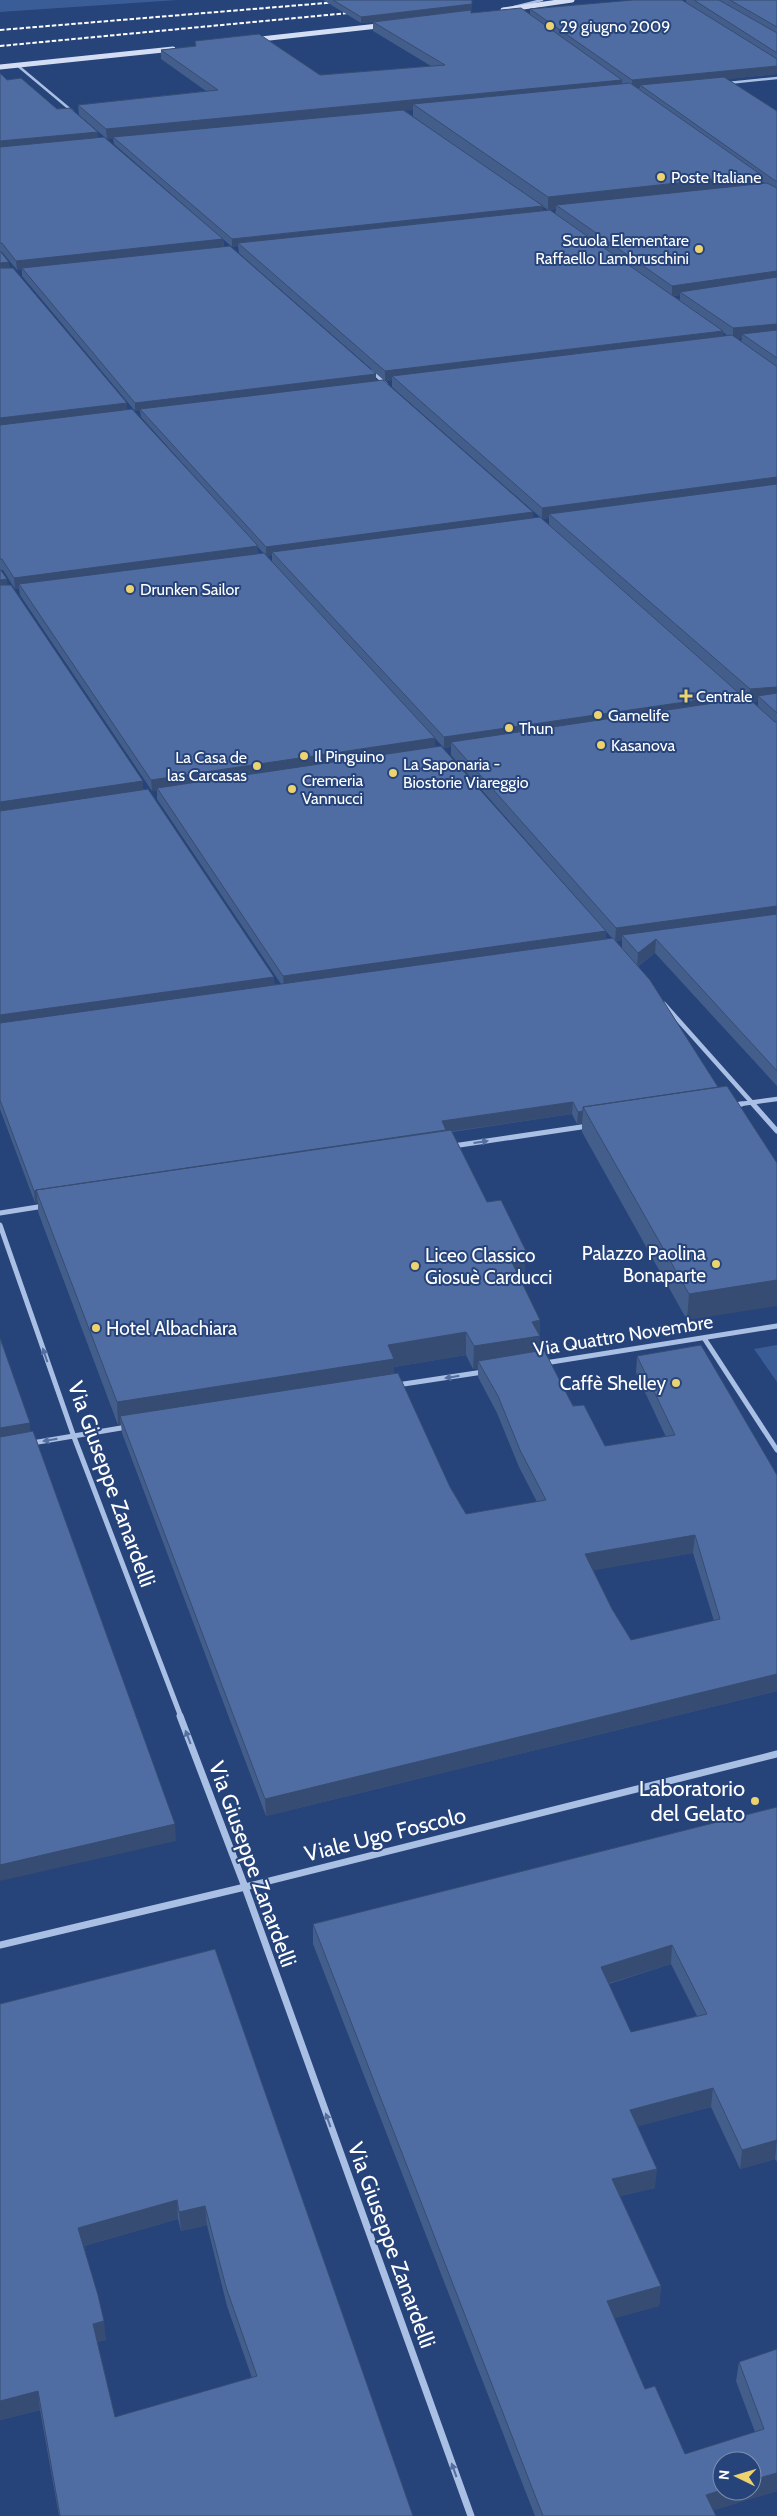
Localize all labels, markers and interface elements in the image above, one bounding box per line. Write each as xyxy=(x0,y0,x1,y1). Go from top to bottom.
place label: 29 giugno 2009 xyxy=(560,17,670,36)
marker: 29 giugno 2009 xyxy=(544,20,556,32)
place label: Poste Italiane xyxy=(671,168,761,187)
marker: Poste Italiane xyxy=(655,171,667,183)
place label: Scuola Elementare Raffaello Lambruschini xyxy=(535,231,689,268)
marker: Scuola Elementare Raffaello Lambruschini xyxy=(693,243,705,255)
place label: Drunken Sailor xyxy=(140,580,240,599)
marker: Drunken Sailor xyxy=(124,583,136,595)
place label: Centrale xyxy=(696,687,753,706)
marker: Centrale xyxy=(680,690,692,702)
place label: Gamelife xyxy=(608,706,669,725)
marker: Gamelife xyxy=(592,709,604,721)
place label: Thun xyxy=(519,719,553,738)
marker: Thun xyxy=(503,722,515,734)
place label: Kasanova xyxy=(611,736,675,755)
marker: Kasanova xyxy=(595,739,607,751)
place label: Il Pinguino xyxy=(314,747,384,766)
place label: La Casa de las Carcasas xyxy=(167,748,247,785)
marker: Il Pinguino xyxy=(298,750,310,762)
place label: La Saponaria - Biostorie Viareggio xyxy=(403,755,529,792)
marker: La Casa de las Carcasas xyxy=(251,760,263,772)
marker: La Saponaria - Biostorie Viareggio xyxy=(387,767,399,779)
place label: Cremeria Vannucci xyxy=(302,771,363,808)
marker: Cremeria Vannucci xyxy=(286,783,298,795)
one-way arrow xyxy=(473,1138,489,1146)
place label: Palazzo Paolina Bonaparte xyxy=(582,1242,706,1287)
place label: Liceo Classico Giosuè Carducci xyxy=(425,1244,552,1289)
marker: Palazzo Paolina Bonaparte xyxy=(710,1258,722,1270)
marker: Liceo Classico Giosuè Carducci xyxy=(409,1260,421,1272)
street label: Via Quattro Novembre xyxy=(532,1310,715,1361)
place label: Hotel Albachiara xyxy=(106,1317,237,1340)
marker: Hotel Albachiara xyxy=(90,1322,102,1334)
one-way arrow xyxy=(41,1348,48,1363)
place label: Caffè Shelley xyxy=(560,1372,666,1395)
one-way arrow xyxy=(444,1373,460,1381)
marker: Caffè Shelley xyxy=(670,1377,682,1389)
street label: Via Giuseppe Zanardelli xyxy=(62,1378,161,1591)
one-way arrow xyxy=(41,1437,57,1445)
one-way arrow xyxy=(184,1729,192,1744)
street label: Via Giuseppe Zanardelli xyxy=(203,1758,302,1971)
place label: Laboratorio del Gelato xyxy=(639,1775,745,1827)
marker: Laboratorio del Gelato xyxy=(749,1795,761,1807)
street label: Viale Ugo Foscolo xyxy=(302,1801,469,1868)
one-way arrow xyxy=(324,2112,331,2127)
street label: Via Giuseppe Zanardelli xyxy=(342,2139,441,2352)
north arrow xyxy=(712,2451,762,2501)
one-way arrow xyxy=(450,2462,458,2477)
text: N xyxy=(715,2469,733,2481)

